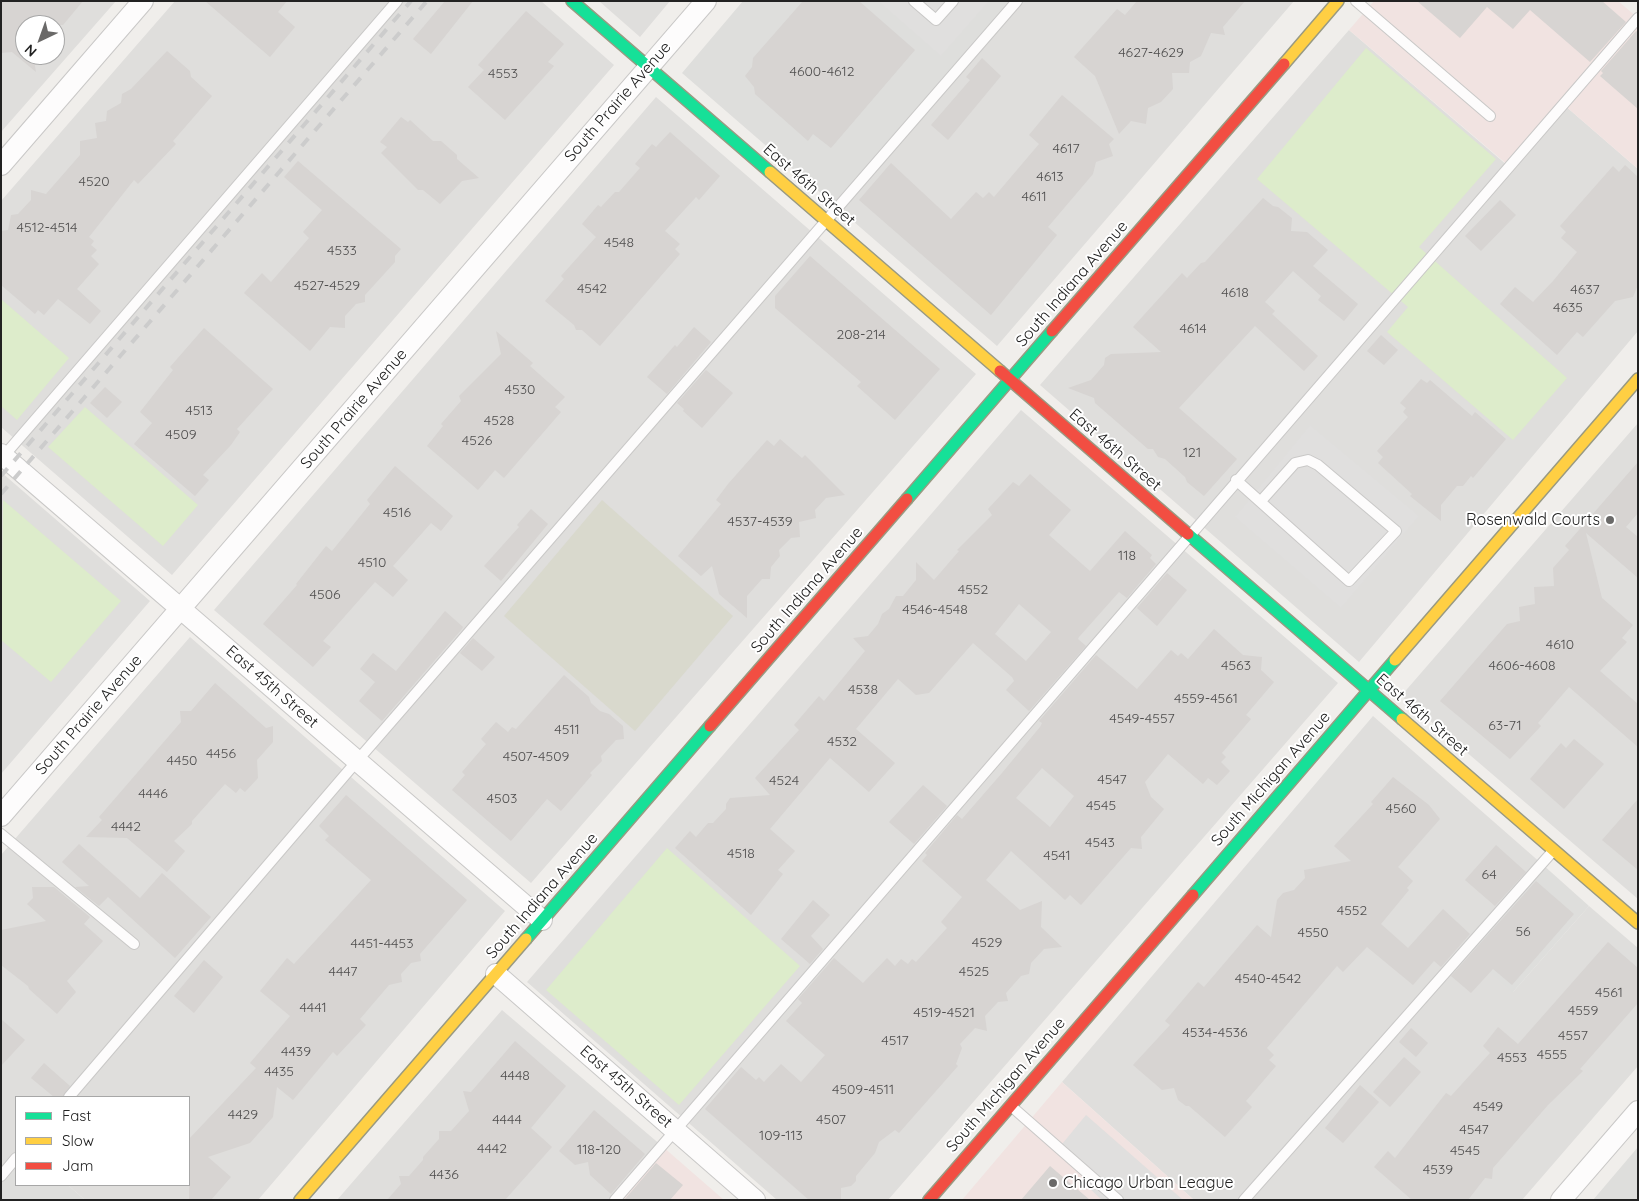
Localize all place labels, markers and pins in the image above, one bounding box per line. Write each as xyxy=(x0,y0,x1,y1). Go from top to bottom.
place label: Rosenwald Courts xyxy=(1466,510,1600,530)
marker: Rosenwald Courts xyxy=(1604,514,1616,526)
place label: Chicago Urban League xyxy=(1063,1173,1234,1193)
marker: Chicago Urban League xyxy=(1047,1177,1059,1189)

